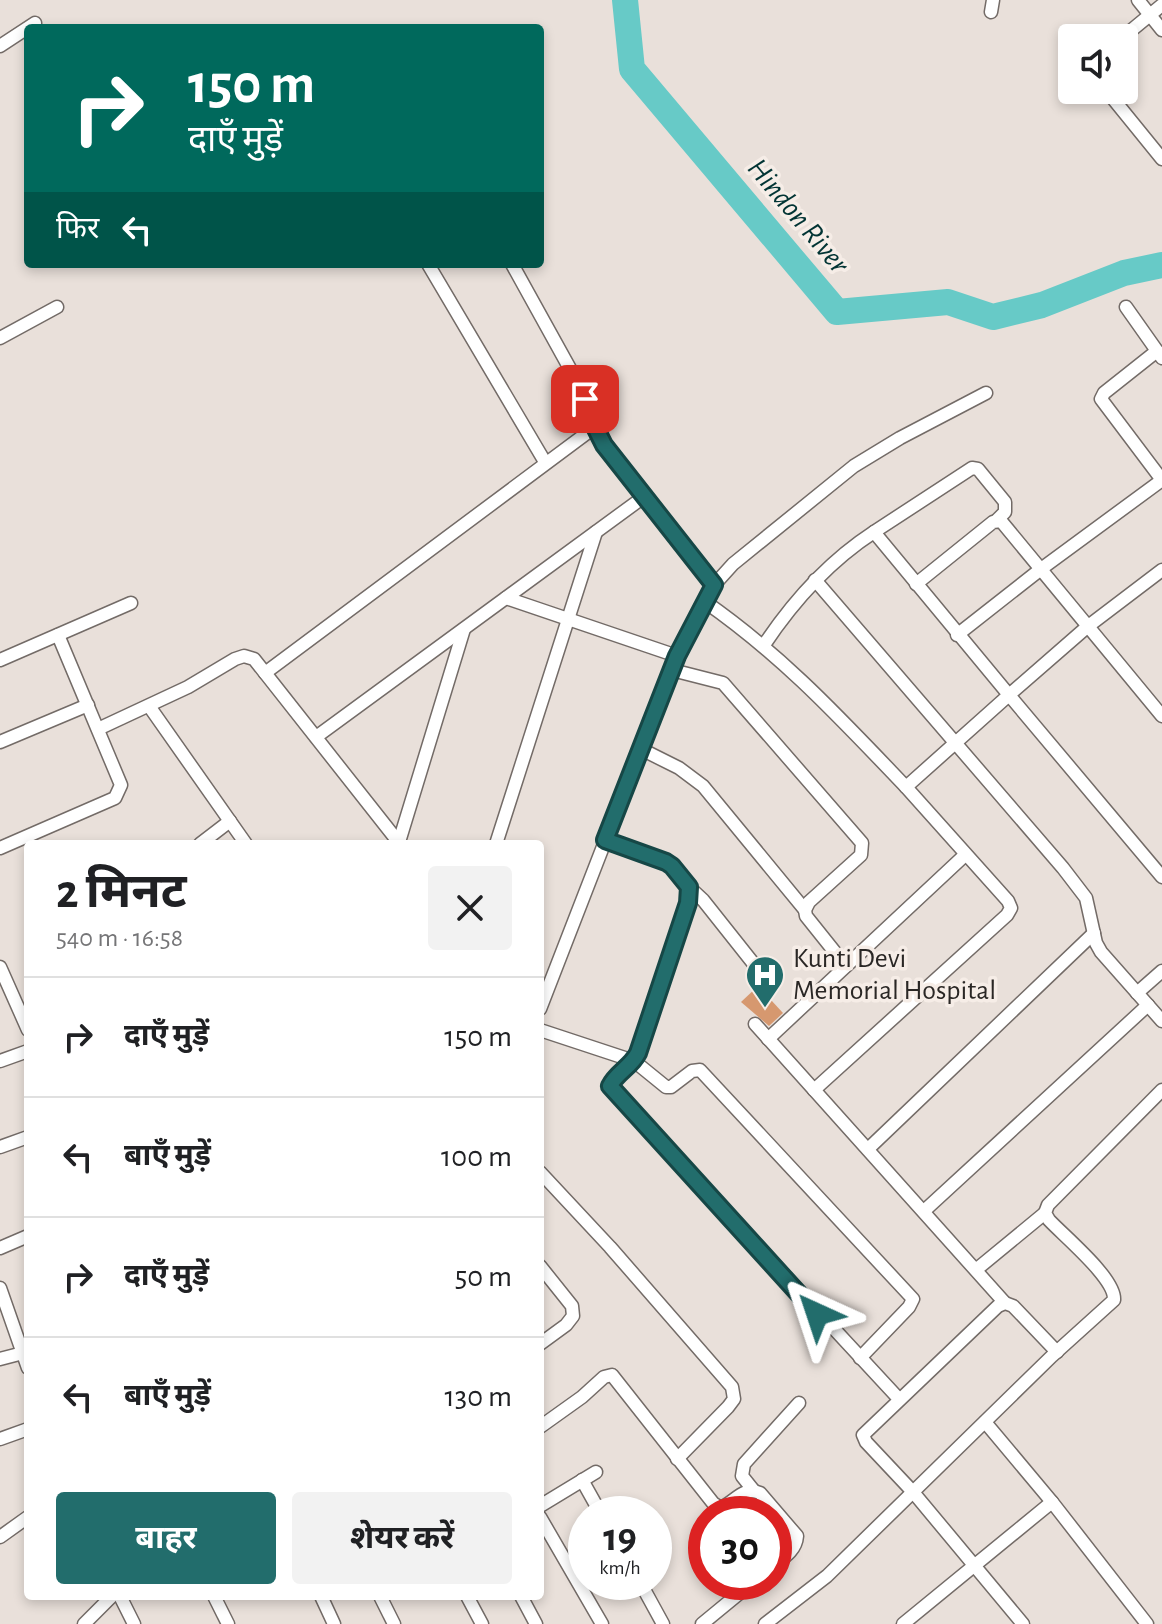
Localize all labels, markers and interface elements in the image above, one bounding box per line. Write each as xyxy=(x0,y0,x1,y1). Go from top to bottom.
map controls xyxy=(1058,24,1138,104)
button: sound xyxy=(1058,24,1138,104)
icon: right xyxy=(56,56,160,160)
text: 150 m xyxy=(188,57,315,113)
text: दाएँ मुड़ें xyxy=(188,122,283,158)
water label: Hindon River xyxy=(742,153,855,280)
icon: left xyxy=(115,208,159,252)
text: फिर xyxy=(56,214,99,244)
pin xyxy=(551,365,619,433)
icon: arrive xyxy=(563,377,607,421)
button: close xyxy=(428,866,512,950)
text: 2 मिनट xyxy=(56,869,187,917)
text: 540 m · 16:58 xyxy=(56,925,183,951)
place label: Kunti Devi Memorial Hospital xyxy=(793,945,996,1005)
hospital icon: Kunti Devi Memorial Hospital xyxy=(744,954,786,1009)
icon: right xyxy=(56,1015,100,1059)
text: दाएँ मुड़ें xyxy=(124,1021,209,1051)
text: 150 m xyxy=(444,1022,512,1052)
icon: left xyxy=(56,1135,100,1179)
text: बाएँ मुड़ें xyxy=(124,1141,211,1171)
text: 100 m xyxy=(441,1142,512,1172)
icon: right xyxy=(56,1255,100,1299)
text: दाएँ मुड़ें xyxy=(124,1261,209,1291)
text: 50 m xyxy=(455,1262,512,1292)
position arrow xyxy=(775,1272,859,1356)
icon: left xyxy=(56,1375,100,1419)
text: बाएँ मुड़ें xyxy=(124,1381,211,1411)
text: 130 m xyxy=(445,1382,512,1412)
button: बाहर xyxy=(56,1492,276,1584)
button: शेयर करें xyxy=(292,1492,512,1584)
speed limit sign: 30 xyxy=(688,1496,792,1600)
text: 19 xyxy=(603,1518,637,1558)
text: km/h xyxy=(599,1558,641,1578)

